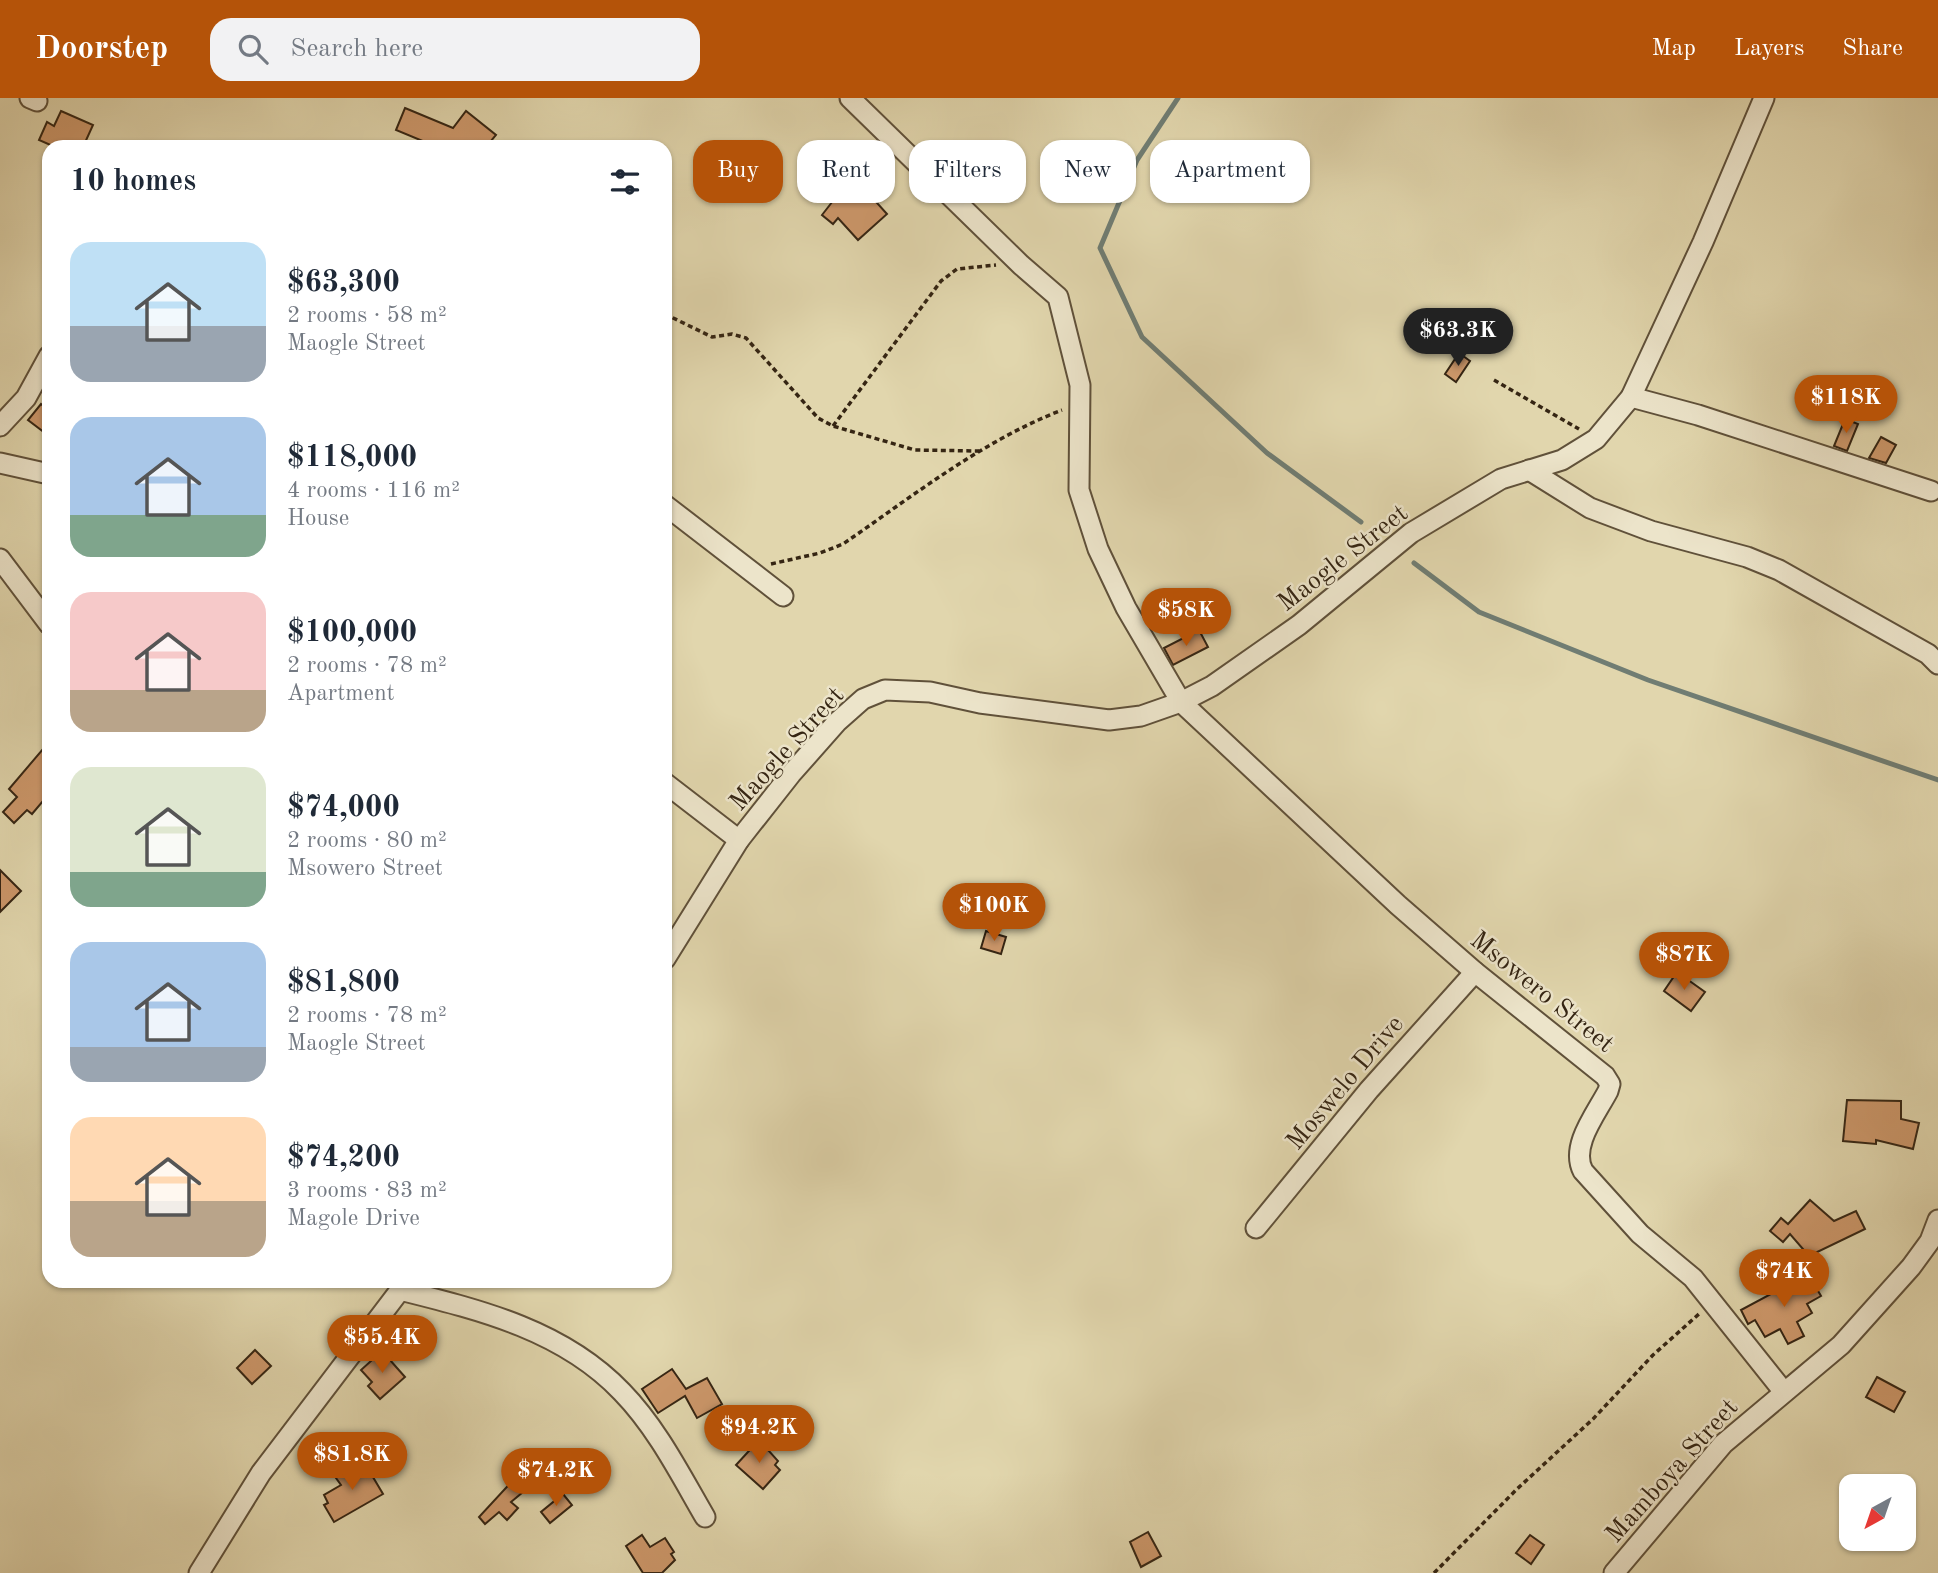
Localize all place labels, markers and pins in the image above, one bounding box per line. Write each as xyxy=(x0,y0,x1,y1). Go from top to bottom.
pin: $63.3K xyxy=(1401,308,1515,368)
pin: $118K xyxy=(1797,376,1895,435)
pin: $58K xyxy=(1145,588,1227,648)
pin: $100K xyxy=(945,884,1043,943)
pin: $87K xyxy=(1643,932,1725,992)
pin: $74K xyxy=(1743,1250,1825,1309)
pin: $55.4K xyxy=(325,1316,439,1375)
pin: $94.2K xyxy=(702,1406,816,1465)
pin: $81.8K xyxy=(295,1432,409,1492)
pin: $74.2K xyxy=(499,1448,613,1508)

